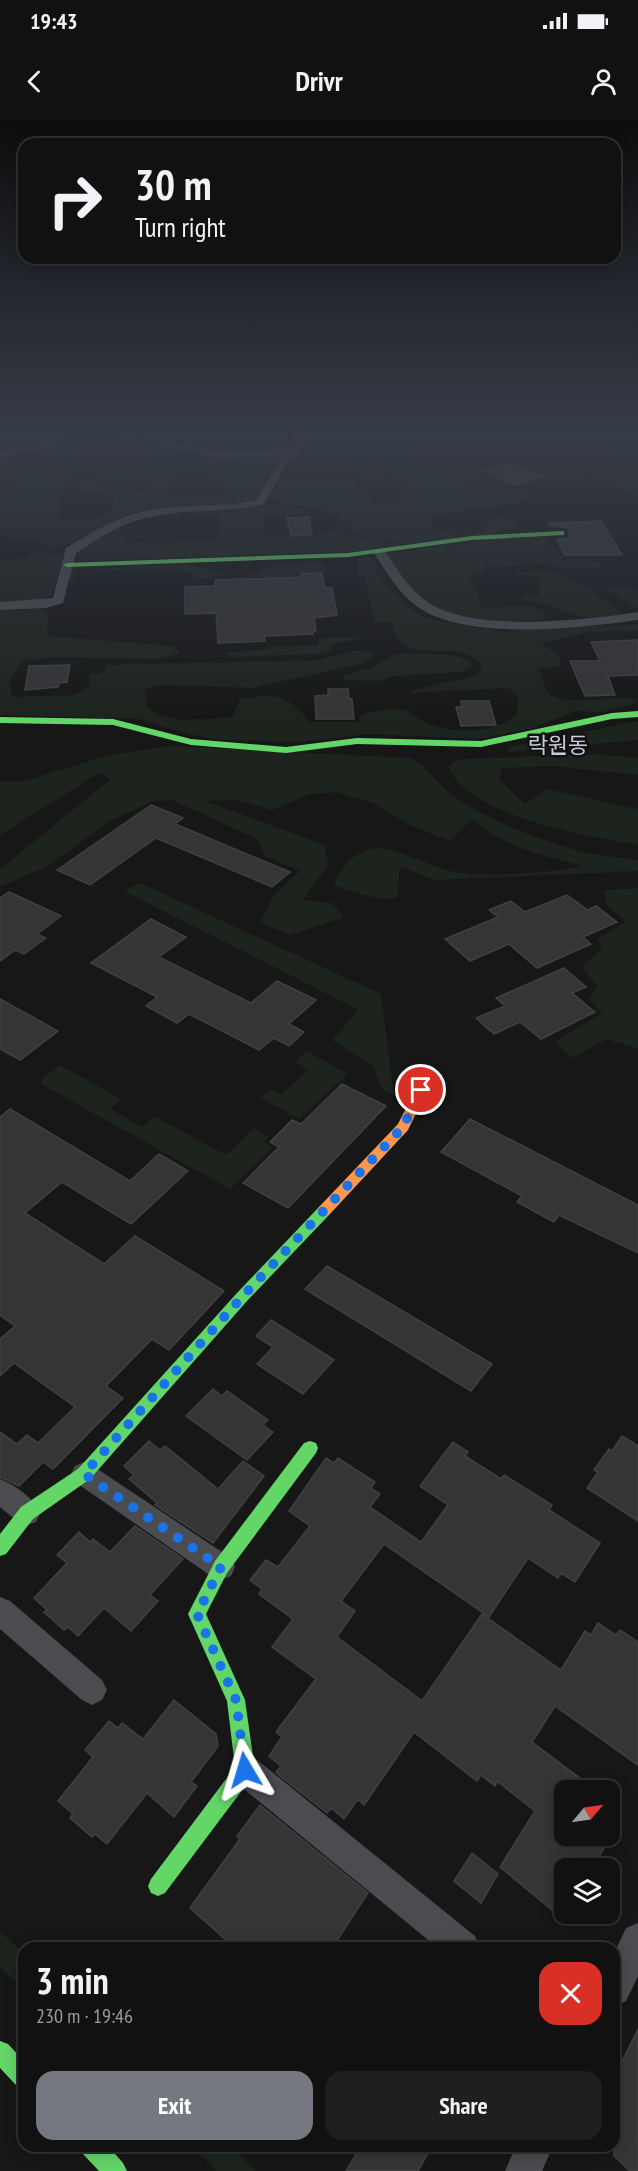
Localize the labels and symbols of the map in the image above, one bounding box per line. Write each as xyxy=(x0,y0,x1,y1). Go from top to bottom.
district label: 락원동 xyxy=(528,731,588,759)
pin xyxy=(395,1064,446,1115)
position arrow xyxy=(213,1738,277,1802)
north arrow xyxy=(554,1780,620,1846)

